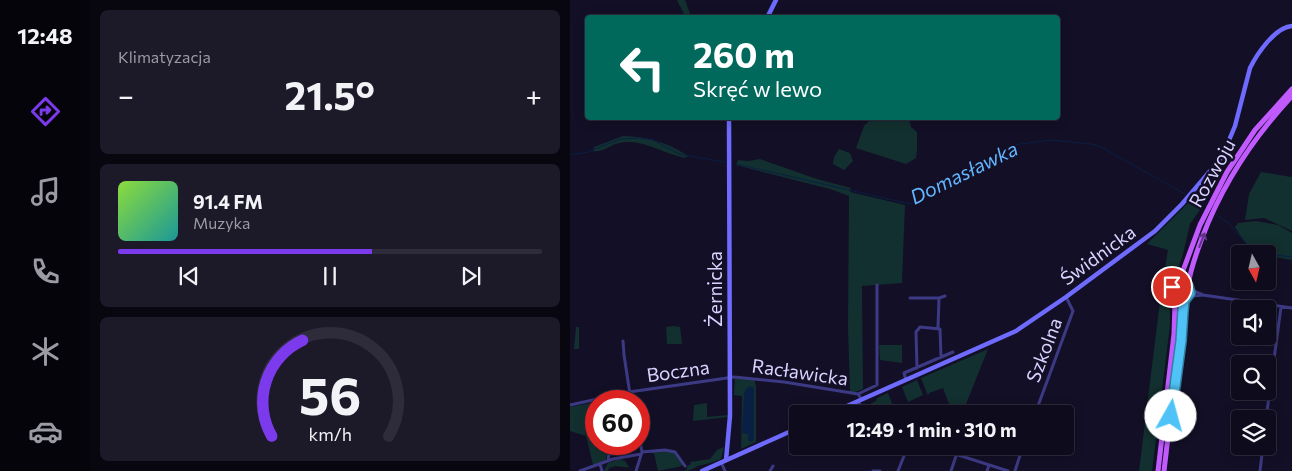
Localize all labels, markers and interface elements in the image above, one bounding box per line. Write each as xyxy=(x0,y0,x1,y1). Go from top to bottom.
text: 12:48 xyxy=(17,22,73,49)
text: 260 m xyxy=(693,32,795,75)
icon: left xyxy=(610,35,675,100)
text: Klimatyzacja xyxy=(118,47,211,66)
text: 21.5° xyxy=(285,71,375,118)
text: Skręć w lewo xyxy=(693,75,822,102)
text: − xyxy=(118,78,134,112)
text: + xyxy=(526,78,542,112)
icon: directions xyxy=(28,94,63,129)
street label: Rozwoju xyxy=(1183,135,1240,211)
water label: Domasławka xyxy=(906,136,1021,209)
icon: music xyxy=(28,174,63,209)
text: 91.4 FM xyxy=(193,190,263,213)
text: Muzyka xyxy=(193,213,250,232)
street label: Świdnicka xyxy=(1055,219,1140,290)
one-way arrow xyxy=(1198,232,1207,247)
north arrow xyxy=(1231,245,1276,290)
map controls xyxy=(1231,245,1276,455)
street label: Żernicka xyxy=(703,251,726,327)
icon: phone xyxy=(28,254,63,289)
icon: previous xyxy=(175,262,203,290)
icon: pause xyxy=(316,262,344,290)
icon: next xyxy=(457,262,485,290)
pin xyxy=(1151,266,1193,308)
icon: arrive xyxy=(1158,273,1186,301)
button: sound xyxy=(1231,300,1276,345)
street label: Szkolna xyxy=(1021,314,1066,385)
icon: climate xyxy=(28,334,63,369)
street label: Racławicka xyxy=(750,353,850,390)
street label: Boczna xyxy=(645,355,711,386)
button: search xyxy=(1231,355,1276,400)
text: 56 xyxy=(299,362,361,426)
position arrow xyxy=(1144,389,1196,441)
speed limit sign: 60 xyxy=(585,390,650,455)
button: layers xyxy=(1231,410,1276,455)
icon: car xyxy=(28,414,63,449)
text: 12:49 · 1 min · 310 m xyxy=(847,418,1016,441)
text: km/h xyxy=(308,423,352,445)

